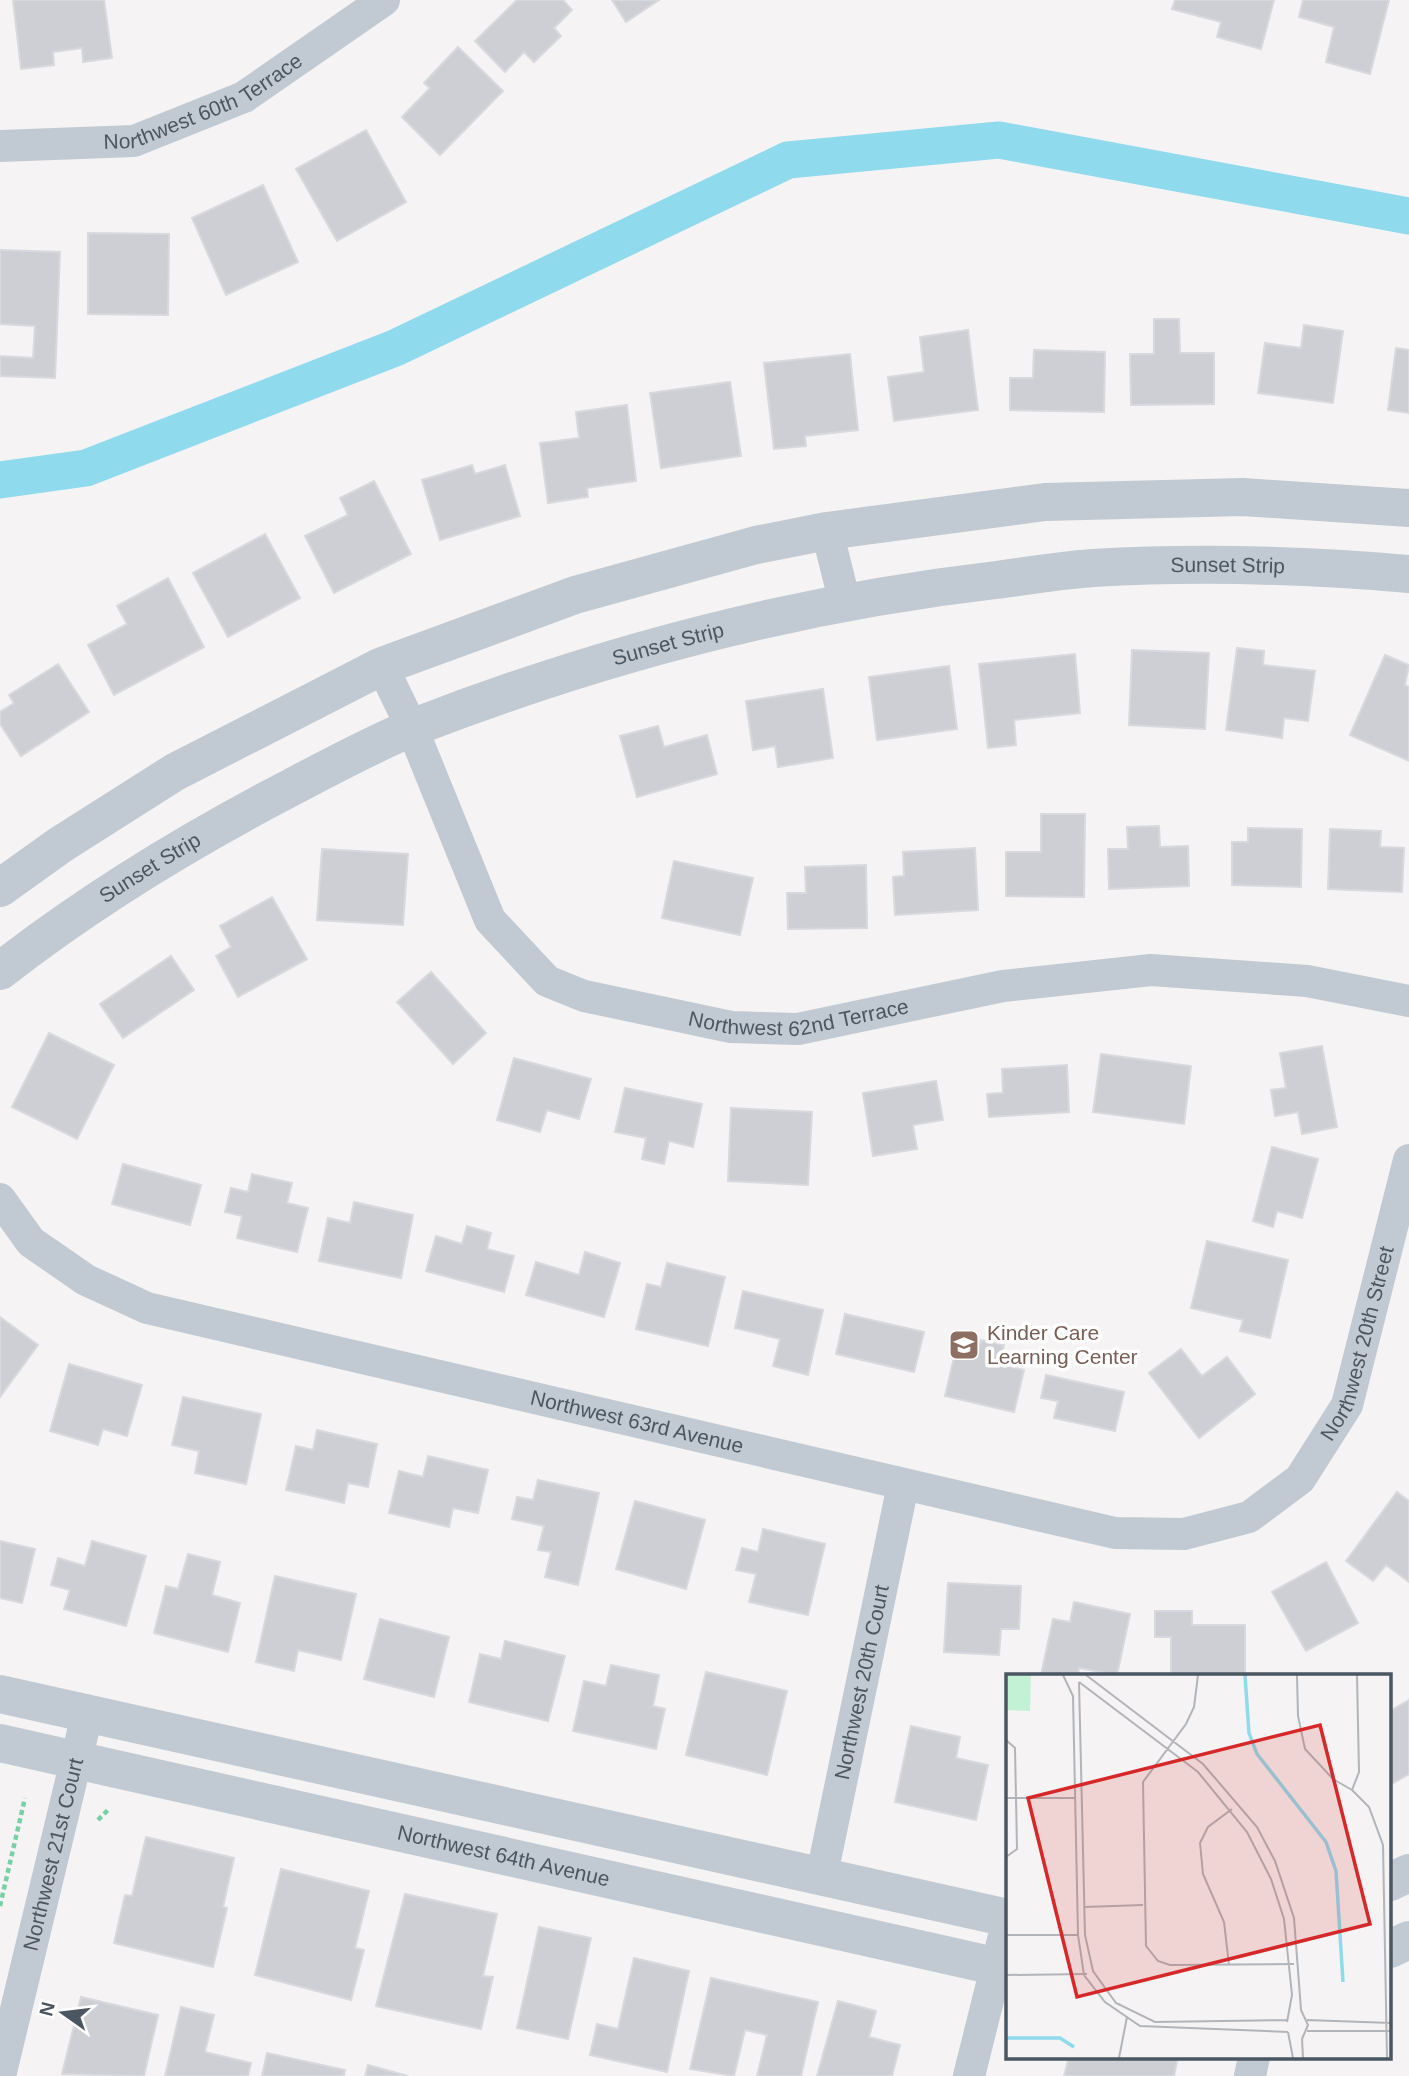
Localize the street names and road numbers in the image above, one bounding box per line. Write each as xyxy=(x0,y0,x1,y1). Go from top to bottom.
street label: Northwest 60th Terrace xyxy=(103,48,306,153)
street label: Sunset Strip xyxy=(1170,553,1285,577)
street label: Sunset Strip xyxy=(609,618,726,670)
street label: Sunset Strip xyxy=(95,828,204,907)
street label: Northwest 62nd Terrace xyxy=(687,994,910,1040)
street label: Northwest 20th Street xyxy=(1315,1244,1398,1445)
street label: Northwest 63rd Avenue xyxy=(528,1386,746,1457)
street label: Northwest 20th Court xyxy=(830,1582,893,1782)
street label: Northwest 21st Court xyxy=(19,1755,87,1953)
street label: Northwest 64th Avenue xyxy=(395,1820,612,1890)

